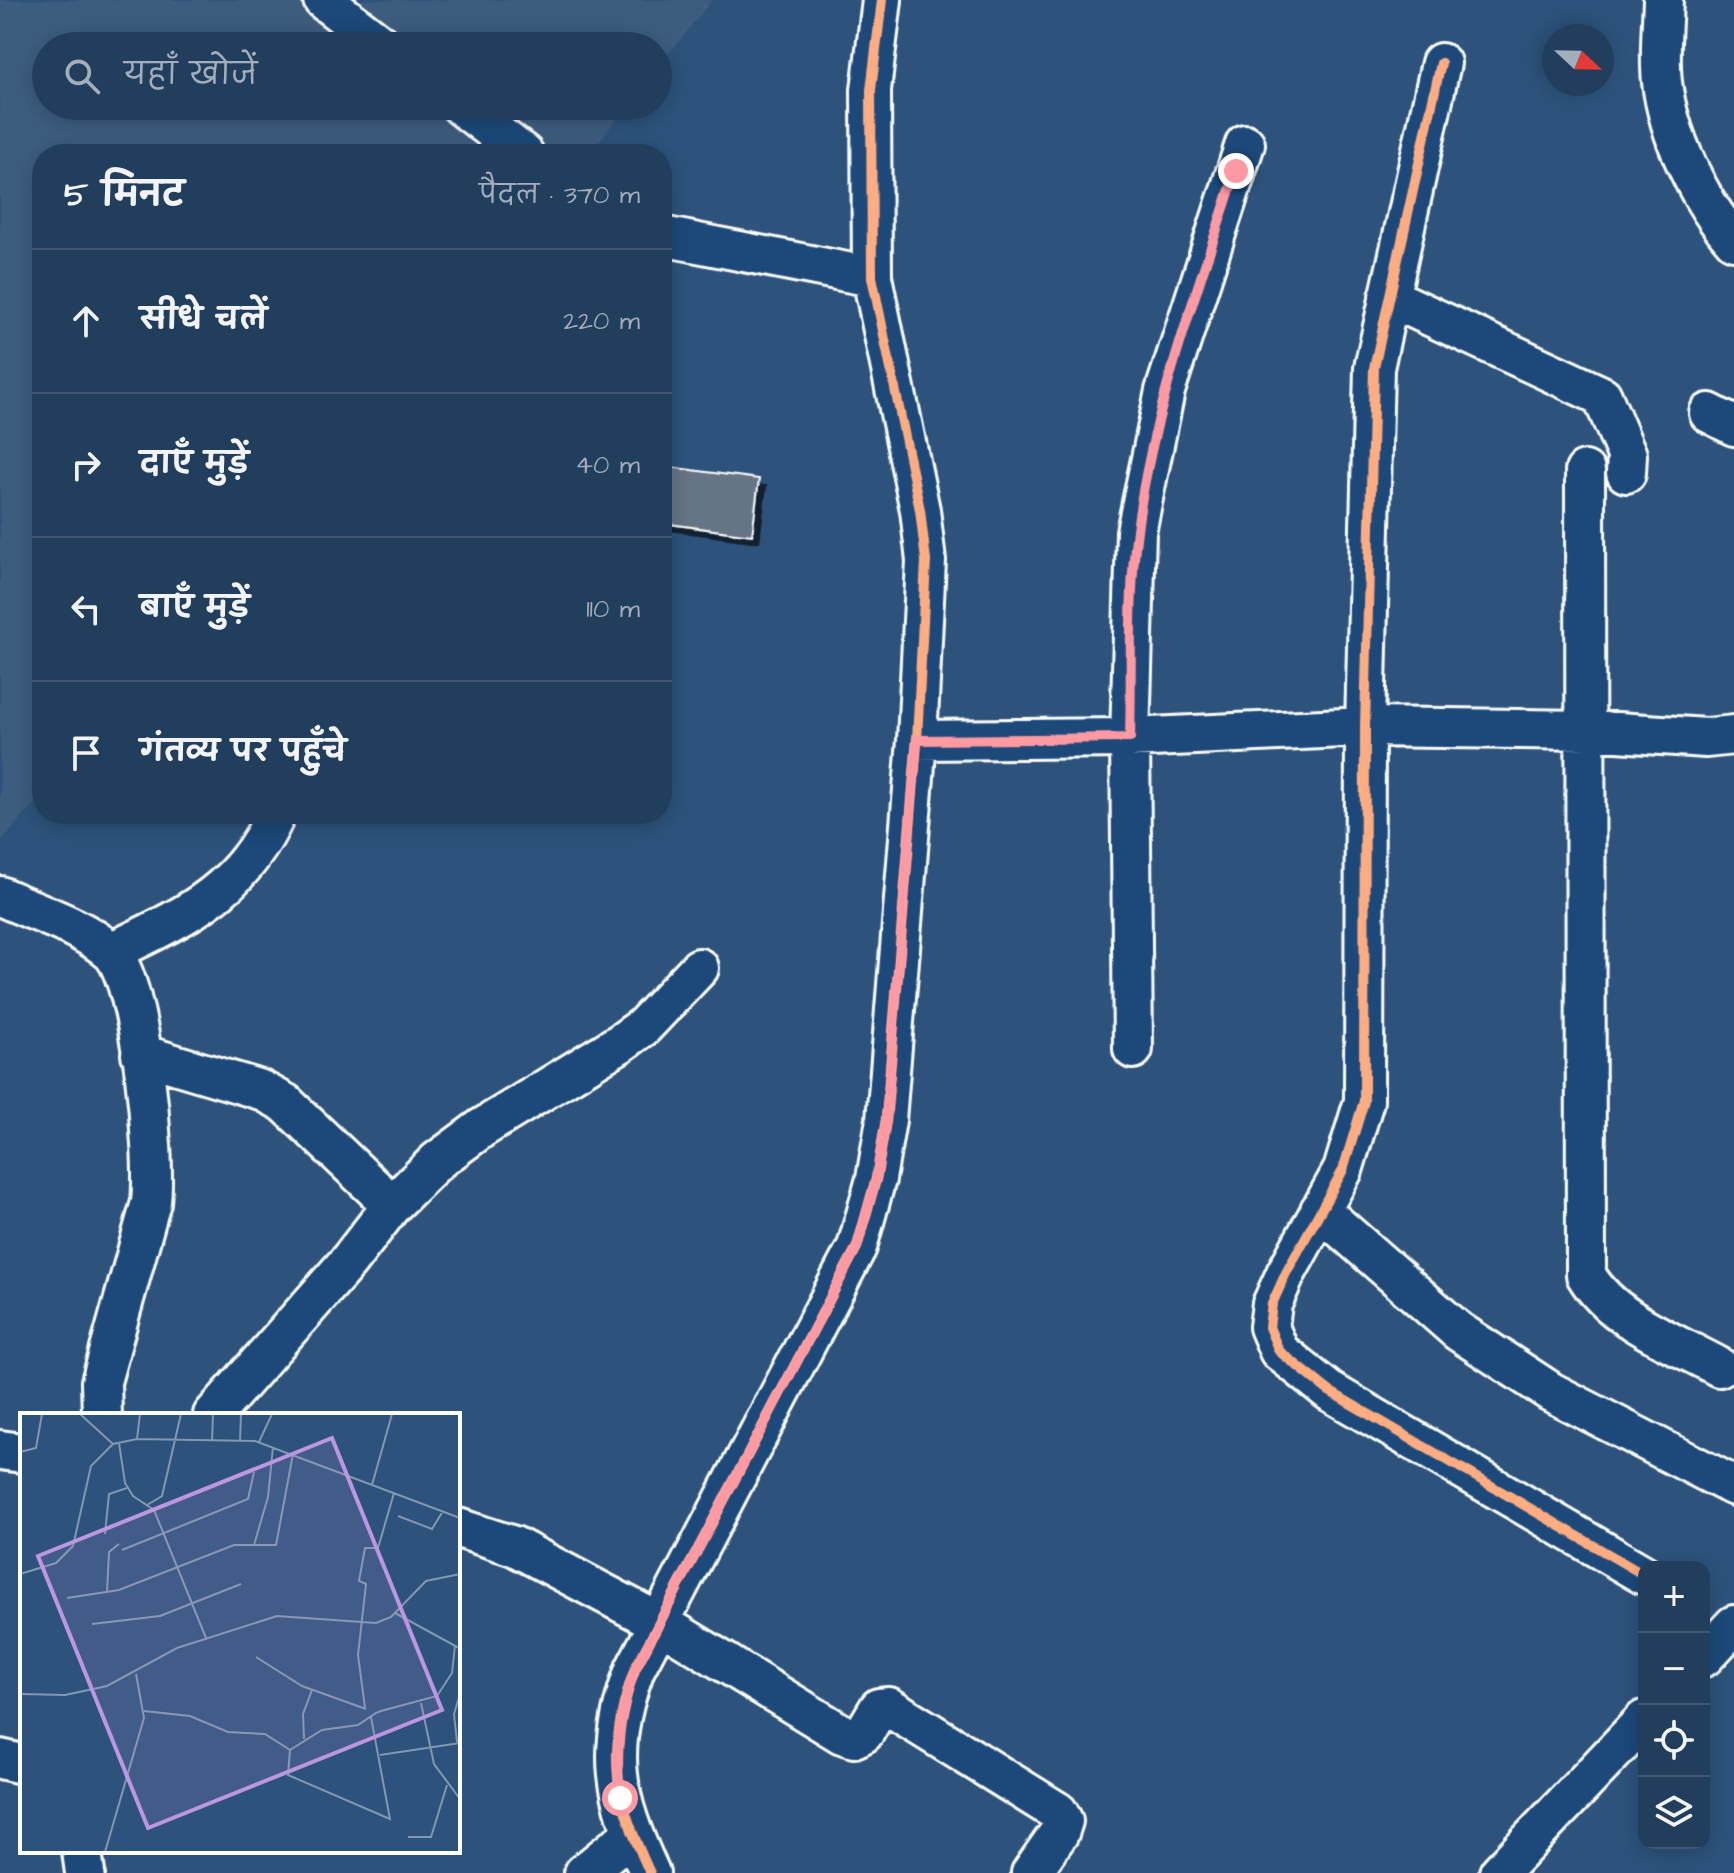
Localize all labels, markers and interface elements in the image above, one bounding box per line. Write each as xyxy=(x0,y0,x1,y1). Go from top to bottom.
north arrow xyxy=(1542,24,1614,96)
search box xyxy=(32,32,672,120)
icon: search xyxy=(60,54,104,98)
text: यहाँ खोजें xyxy=(124,54,257,96)
route end xyxy=(1218,153,1254,189)
text: 5 मिनट xyxy=(64,171,184,219)
text: पैदल · 370 m xyxy=(479,177,640,213)
icon: ahead xyxy=(64,299,108,343)
text: सीधे चलें xyxy=(140,299,267,341)
text: 220 m xyxy=(563,303,640,339)
icon: right xyxy=(64,443,108,487)
text: दाएँ मुड़ें xyxy=(140,443,249,485)
text: 40 m xyxy=(575,447,640,483)
icon: left xyxy=(64,587,108,631)
text: बाएँ मुड़ें xyxy=(140,587,250,629)
text: 110 m xyxy=(586,591,640,627)
icon: arrive xyxy=(64,731,108,775)
text: गंतव्य पर पहुँचे xyxy=(140,731,346,773)
inset map xyxy=(20,1413,460,1853)
map controls xyxy=(1638,1561,1710,1849)
button: + xyxy=(1638,1561,1710,1633)
button: − xyxy=(1638,1633,1710,1705)
button: locate xyxy=(1638,1705,1710,1777)
button: layers xyxy=(1638,1777,1710,1849)
route start xyxy=(602,1780,638,1816)

